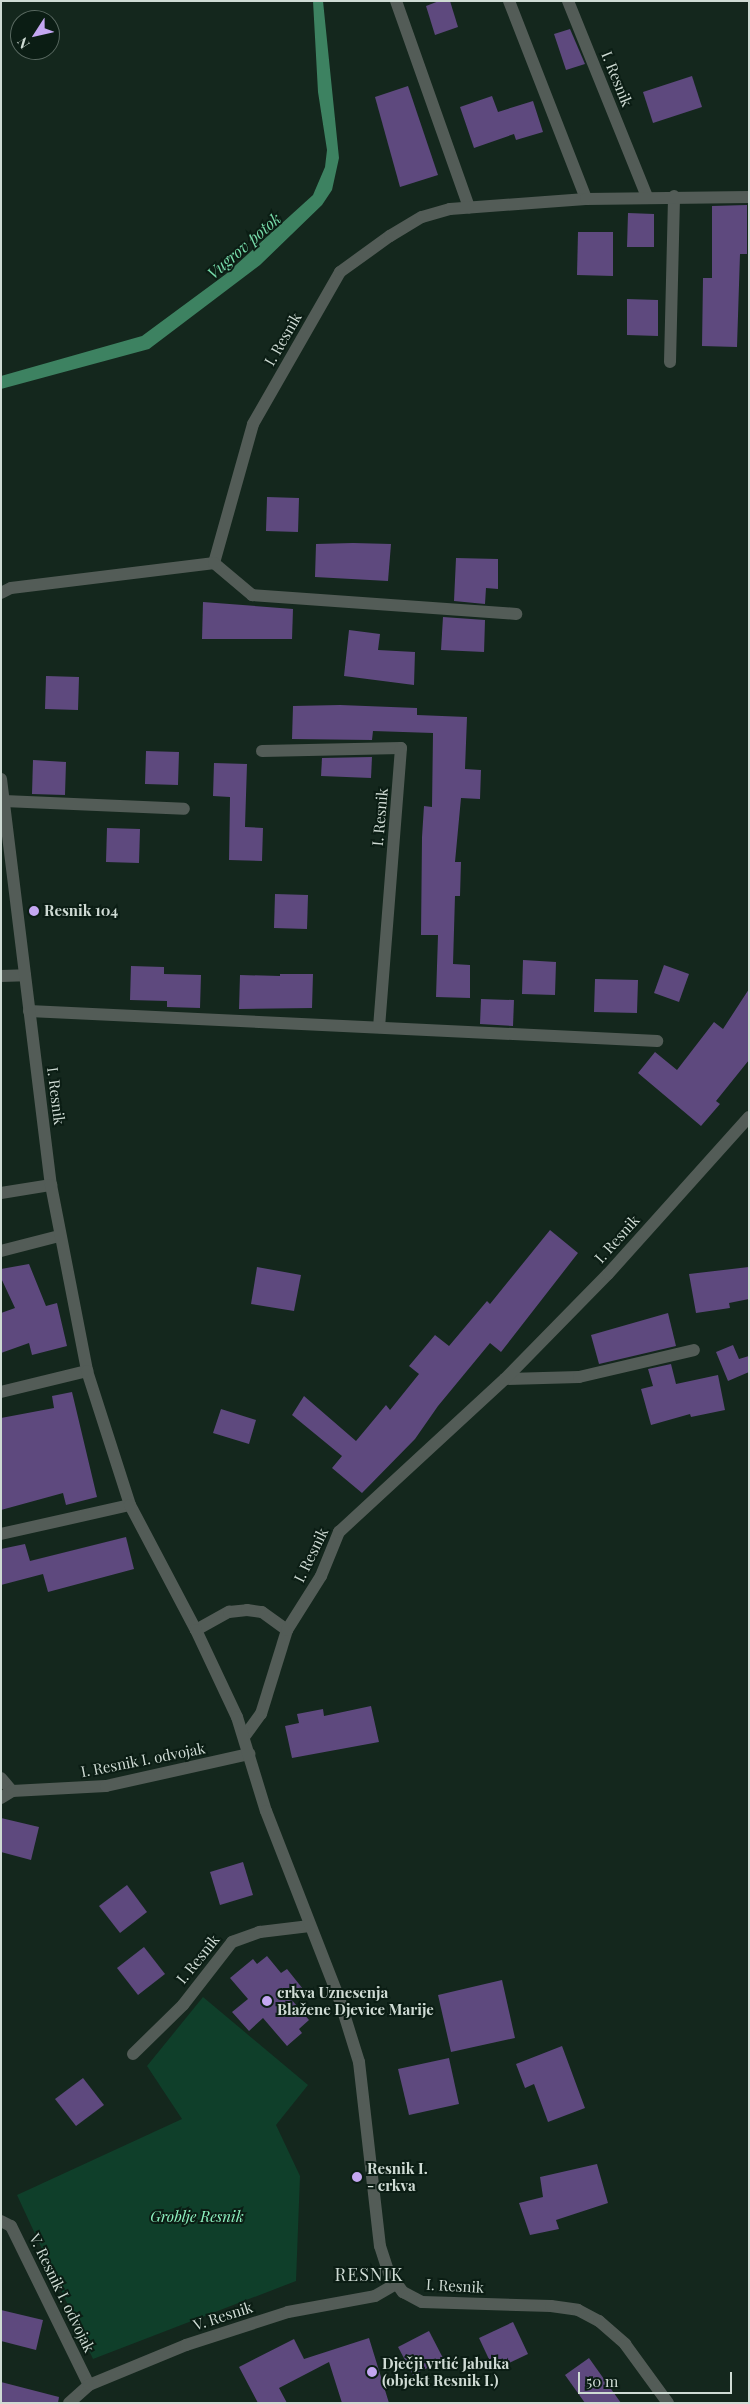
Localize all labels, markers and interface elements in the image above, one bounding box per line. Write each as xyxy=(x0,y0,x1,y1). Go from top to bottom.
north arrow xyxy=(10,10,60,60)
text: N xyxy=(12,34,34,53)
street label: I. Resnik xyxy=(598,49,636,109)
water label: Vugrov potok xyxy=(203,209,285,283)
street label: I. Resnik xyxy=(261,309,305,369)
street label: I. Resnik xyxy=(368,787,392,847)
place label: Resnik 104 xyxy=(44,902,118,920)
marker: Resnik 104 xyxy=(28,905,40,917)
street label: I. Resnik xyxy=(44,1066,68,1126)
street label: I. Resnik xyxy=(591,1211,643,1267)
street label: I. Resnik xyxy=(290,1525,332,1585)
street label: I. Resnik I. odvojak xyxy=(79,1739,207,1781)
street label: I. Resnik xyxy=(173,1931,223,1987)
place label: crkva Uznesenja Blažene Djevice Marije xyxy=(277,1983,434,2018)
marker: crkva Uznesenja Blažene Djevice Marije xyxy=(261,1995,273,2007)
place label: Resnik I. - crkva xyxy=(367,2159,428,2194)
marker: Resnik I. - crkva xyxy=(351,2171,363,2183)
park label: Groblje Resnik xyxy=(150,2208,244,2226)
street label: V. Resnik I. odvojak xyxy=(25,2231,99,2355)
district label: RESNIK xyxy=(334,2263,404,2285)
street label: I. Resnik xyxy=(425,2275,485,2297)
street label: V. Resnik xyxy=(191,2298,255,2334)
place label: Dječji vrtić Jabuka (objekt Resnik I.) xyxy=(382,2354,510,2389)
scale bar xyxy=(580,2362,734,2394)
marker: Dječji vrtić Jabuka (objekt Resnik I.) xyxy=(366,2366,378,2378)
text: 50 m xyxy=(586,2371,618,2391)

